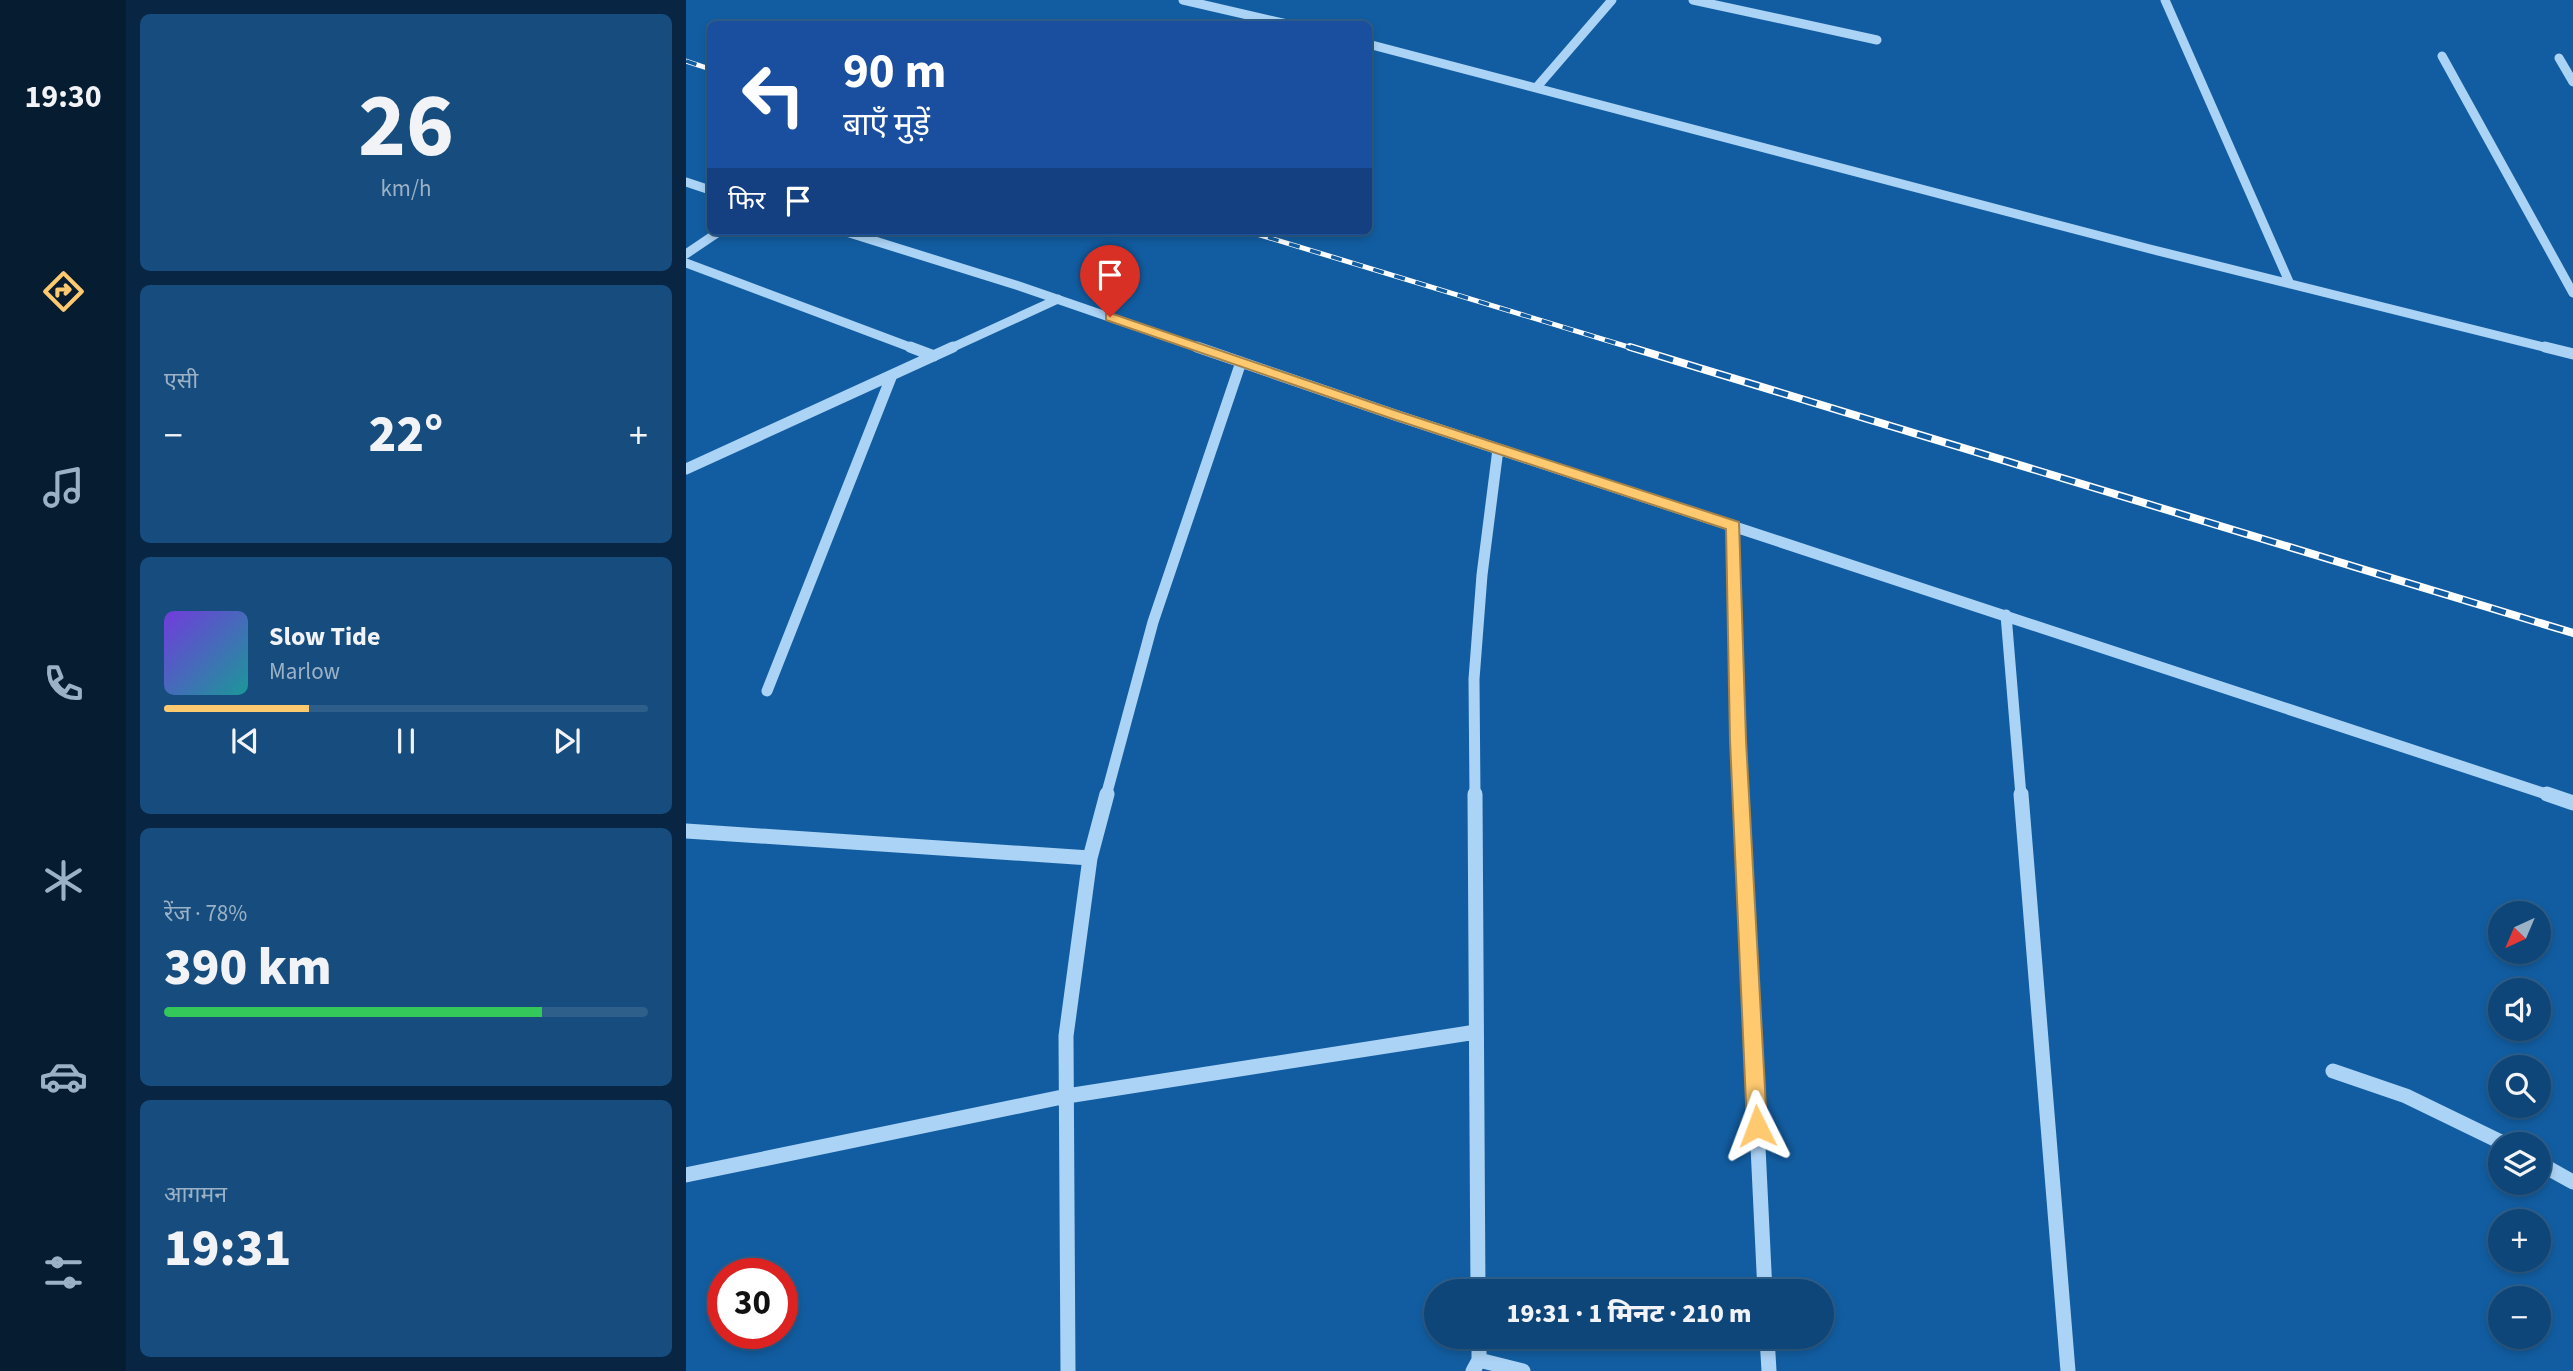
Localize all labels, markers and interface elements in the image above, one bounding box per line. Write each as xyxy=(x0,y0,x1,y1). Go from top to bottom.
text: 90 m xyxy=(843,37,947,107)
icon: left xyxy=(728,49,819,140)
text: 26 xyxy=(358,62,454,191)
text: 19:30 xyxy=(24,74,102,120)
text: बाएँ मुड़ें xyxy=(843,102,930,148)
text: km/h xyxy=(380,172,432,205)
text: फिर xyxy=(728,182,765,219)
icon: arrive xyxy=(779,182,817,220)
pin xyxy=(1080,245,1140,317)
icon: arrive xyxy=(1091,256,1129,294)
icon: directions xyxy=(39,267,88,316)
text: एसी xyxy=(164,364,198,397)
text: 22° xyxy=(369,398,443,472)
text: − xyxy=(164,409,183,463)
text: + xyxy=(629,409,648,463)
icon: music xyxy=(39,463,88,512)
text: Slow Tide xyxy=(269,618,380,655)
text: Marlow xyxy=(269,655,340,688)
icon: phone xyxy=(39,659,88,708)
icon: previous xyxy=(226,722,264,760)
icon: pause xyxy=(387,722,425,760)
icon: next xyxy=(548,722,586,760)
icon: climate xyxy=(39,856,88,905)
text: रेंज · 78% xyxy=(164,897,247,930)
north arrow xyxy=(2488,901,2552,964)
map controls xyxy=(2488,901,2551,1349)
text: 390 km xyxy=(164,931,332,1005)
button: sound xyxy=(2488,978,2551,1041)
icon: car xyxy=(39,1052,88,1101)
button: search xyxy=(2488,1055,2551,1118)
position arrow xyxy=(1720,1089,1794,1163)
button: layers xyxy=(2488,1132,2551,1195)
text: आगमन xyxy=(164,1178,227,1211)
button: + xyxy=(2488,1209,2551,1272)
text: 19:31 xyxy=(164,1212,291,1286)
icon: filters xyxy=(39,1248,88,1297)
speed limit sign: 30 xyxy=(707,1258,798,1349)
button: − xyxy=(2488,1286,2551,1349)
text: 19:31 · 1 मिनट · 210 m xyxy=(1507,1295,1751,1332)

